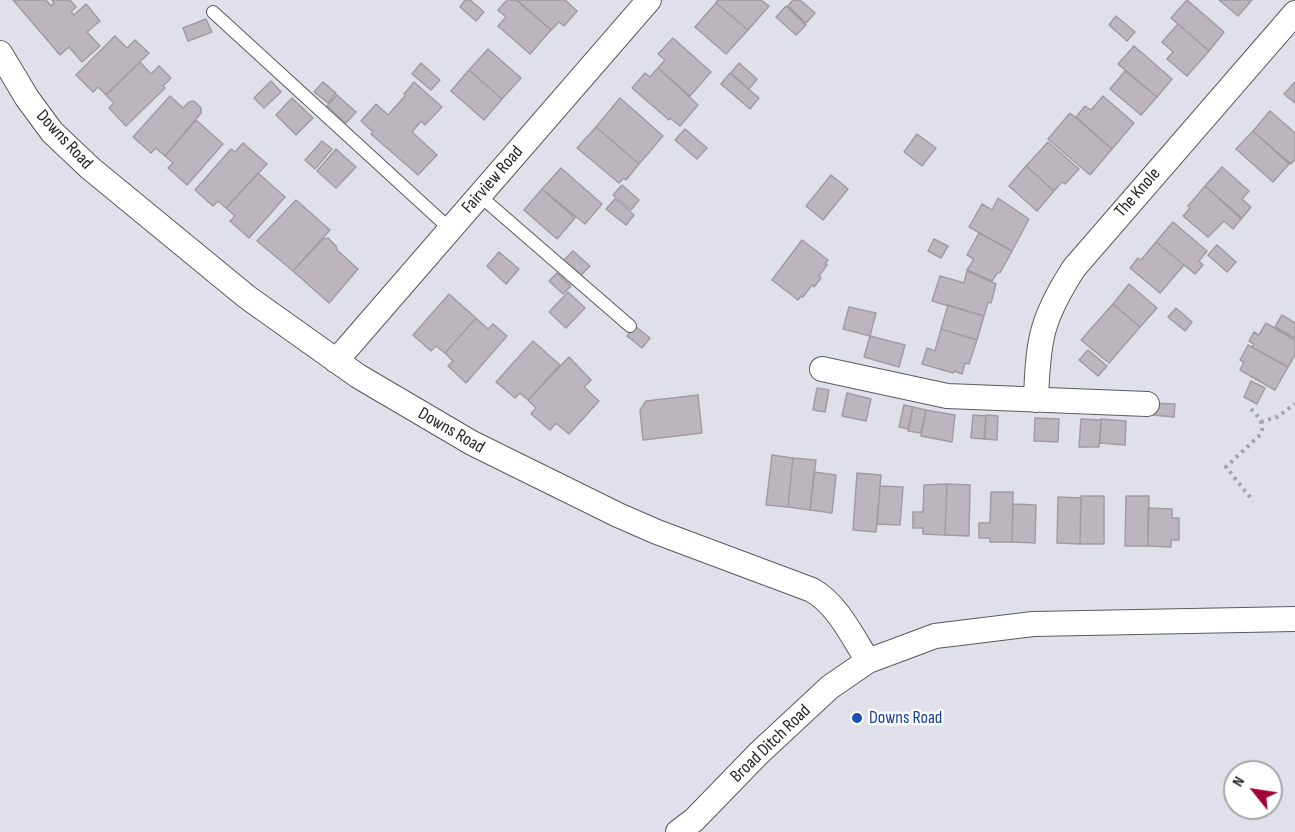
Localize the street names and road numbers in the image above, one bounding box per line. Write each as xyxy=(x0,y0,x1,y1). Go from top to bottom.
street label: Downs Road xyxy=(31,106,97,174)
street label: Fairview Road xyxy=(458,142,528,218)
street label: The Knole xyxy=(1111,164,1165,222)
street label: Downs Road xyxy=(414,403,488,459)
street label: Broad Ditch Road xyxy=(726,700,816,788)

